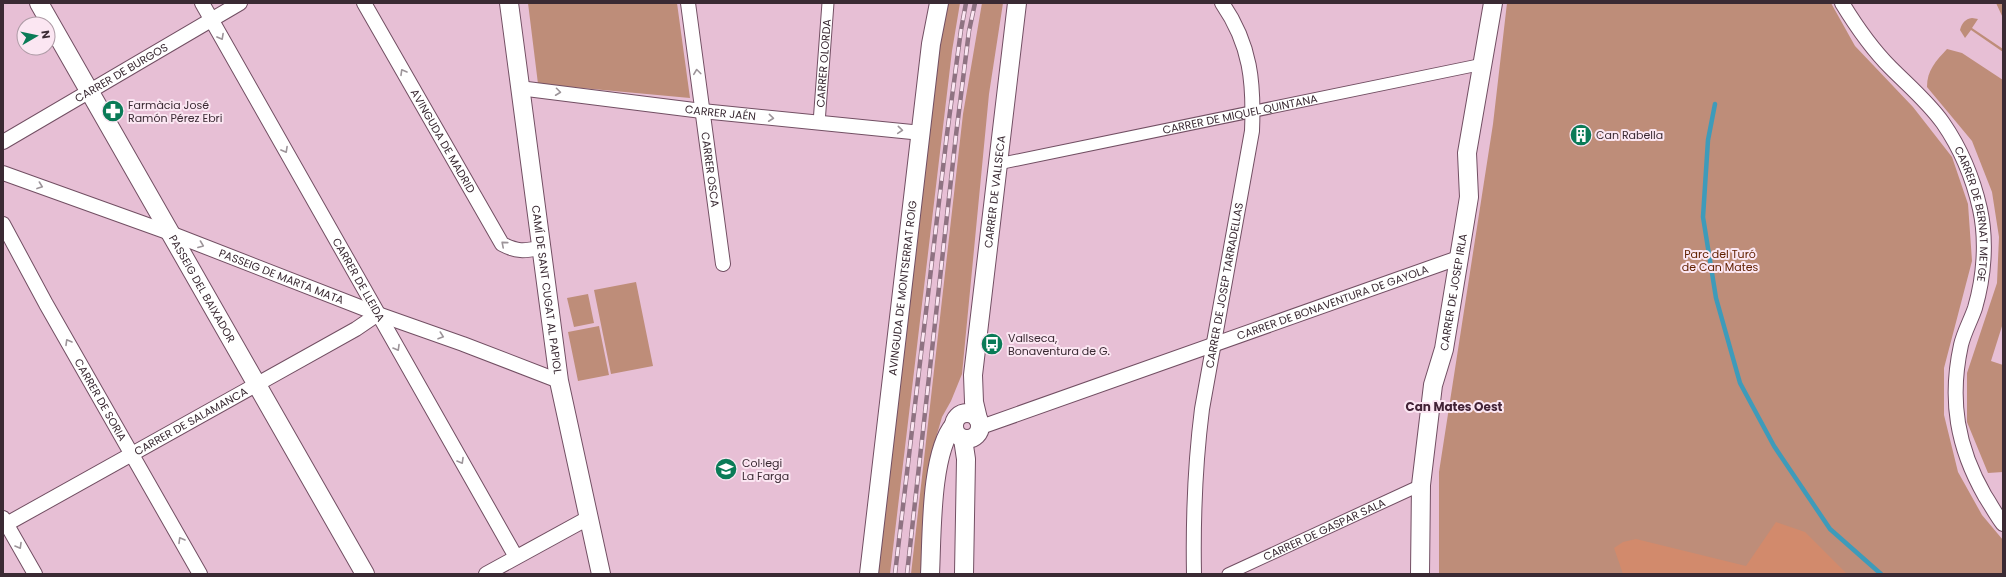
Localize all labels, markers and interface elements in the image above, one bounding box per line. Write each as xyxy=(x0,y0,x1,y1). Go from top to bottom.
north arrow xyxy=(16,16,56,56)
street label: CARRER OLORDA xyxy=(812,18,835,108)
text: N xyxy=(37,29,54,40)
one-way arrow xyxy=(217,33,224,40)
street label: CARRER DE BURGOS xyxy=(72,39,171,106)
one-way arrow xyxy=(401,69,408,76)
one-way arrow xyxy=(693,69,702,75)
street label: AVINGUDA DE MADRID xyxy=(407,86,479,196)
one-way arrow xyxy=(555,87,561,96)
street label: CARRER DE MIQUEL QUINTANA xyxy=(1161,90,1319,138)
place label: Farmàcia José Ramón Pérez Ebri xyxy=(128,97,223,126)
pharmacy icon: Farmàcia José Ramón Pérez Ebri xyxy=(100,98,126,124)
street label: CARRER JAÉN xyxy=(684,101,757,124)
one-way arrow xyxy=(768,113,774,122)
building icon: Can Rabella xyxy=(1568,122,1594,148)
one-way arrow xyxy=(897,125,903,134)
place label: Can Rabella xyxy=(1596,127,1663,143)
street label: CARRER OSCA xyxy=(697,131,723,209)
street label: CARRER DE VALLSECA xyxy=(980,134,1009,249)
street label: CARRER DE BERNAT METGE xyxy=(1950,143,1992,283)
one-way arrow xyxy=(281,146,288,153)
one-way arrow xyxy=(36,182,43,190)
street label: AVINGUDA DE MONTSERRAT ROIG xyxy=(884,199,921,376)
street label: CARRER DE JOSEP TARRADELLAS xyxy=(1202,201,1247,369)
street label: CAMÍ DE SANT CUGAT AL PAPIOL xyxy=(528,204,566,375)
street label: PASSEIG DEL BAIXADOR xyxy=(165,232,239,346)
street label: CARRER DE JOSEP IRLA xyxy=(1436,232,1471,352)
street label: CARRER DE LLEIDA xyxy=(329,235,389,325)
one-way arrow xyxy=(197,240,205,248)
one-way arrow xyxy=(501,241,509,248)
street label: PASSEIG DE MARTA MATA xyxy=(216,245,347,308)
park label: Parc del Turó de Can Mates xyxy=(1682,246,1759,275)
street label: CARRER DE BONAVENTURA DE GAYOLA xyxy=(1234,261,1431,344)
place label: Vallseca, Bonaventura de G. xyxy=(1008,330,1110,359)
one-way arrow xyxy=(437,331,444,340)
bus stop icon: Vallseca, Bonaventura de G. xyxy=(979,331,1005,357)
one-way arrow xyxy=(65,339,72,346)
one-way arrow xyxy=(392,344,399,351)
street label: CARRER DE SORIA xyxy=(71,355,131,445)
street label: CARRER DE SALAMANCA xyxy=(131,383,251,459)
district label: Can Mates Oest xyxy=(1406,398,1503,415)
place label: Col·legi La Farga xyxy=(742,455,789,484)
school or university icon: Col·legi La Farga xyxy=(713,456,739,482)
one-way arrow xyxy=(457,457,464,464)
street label: CARRER DE GASPAR SALA xyxy=(1261,494,1389,565)
one-way arrow xyxy=(178,537,185,544)
one-way arrow xyxy=(14,542,21,549)

